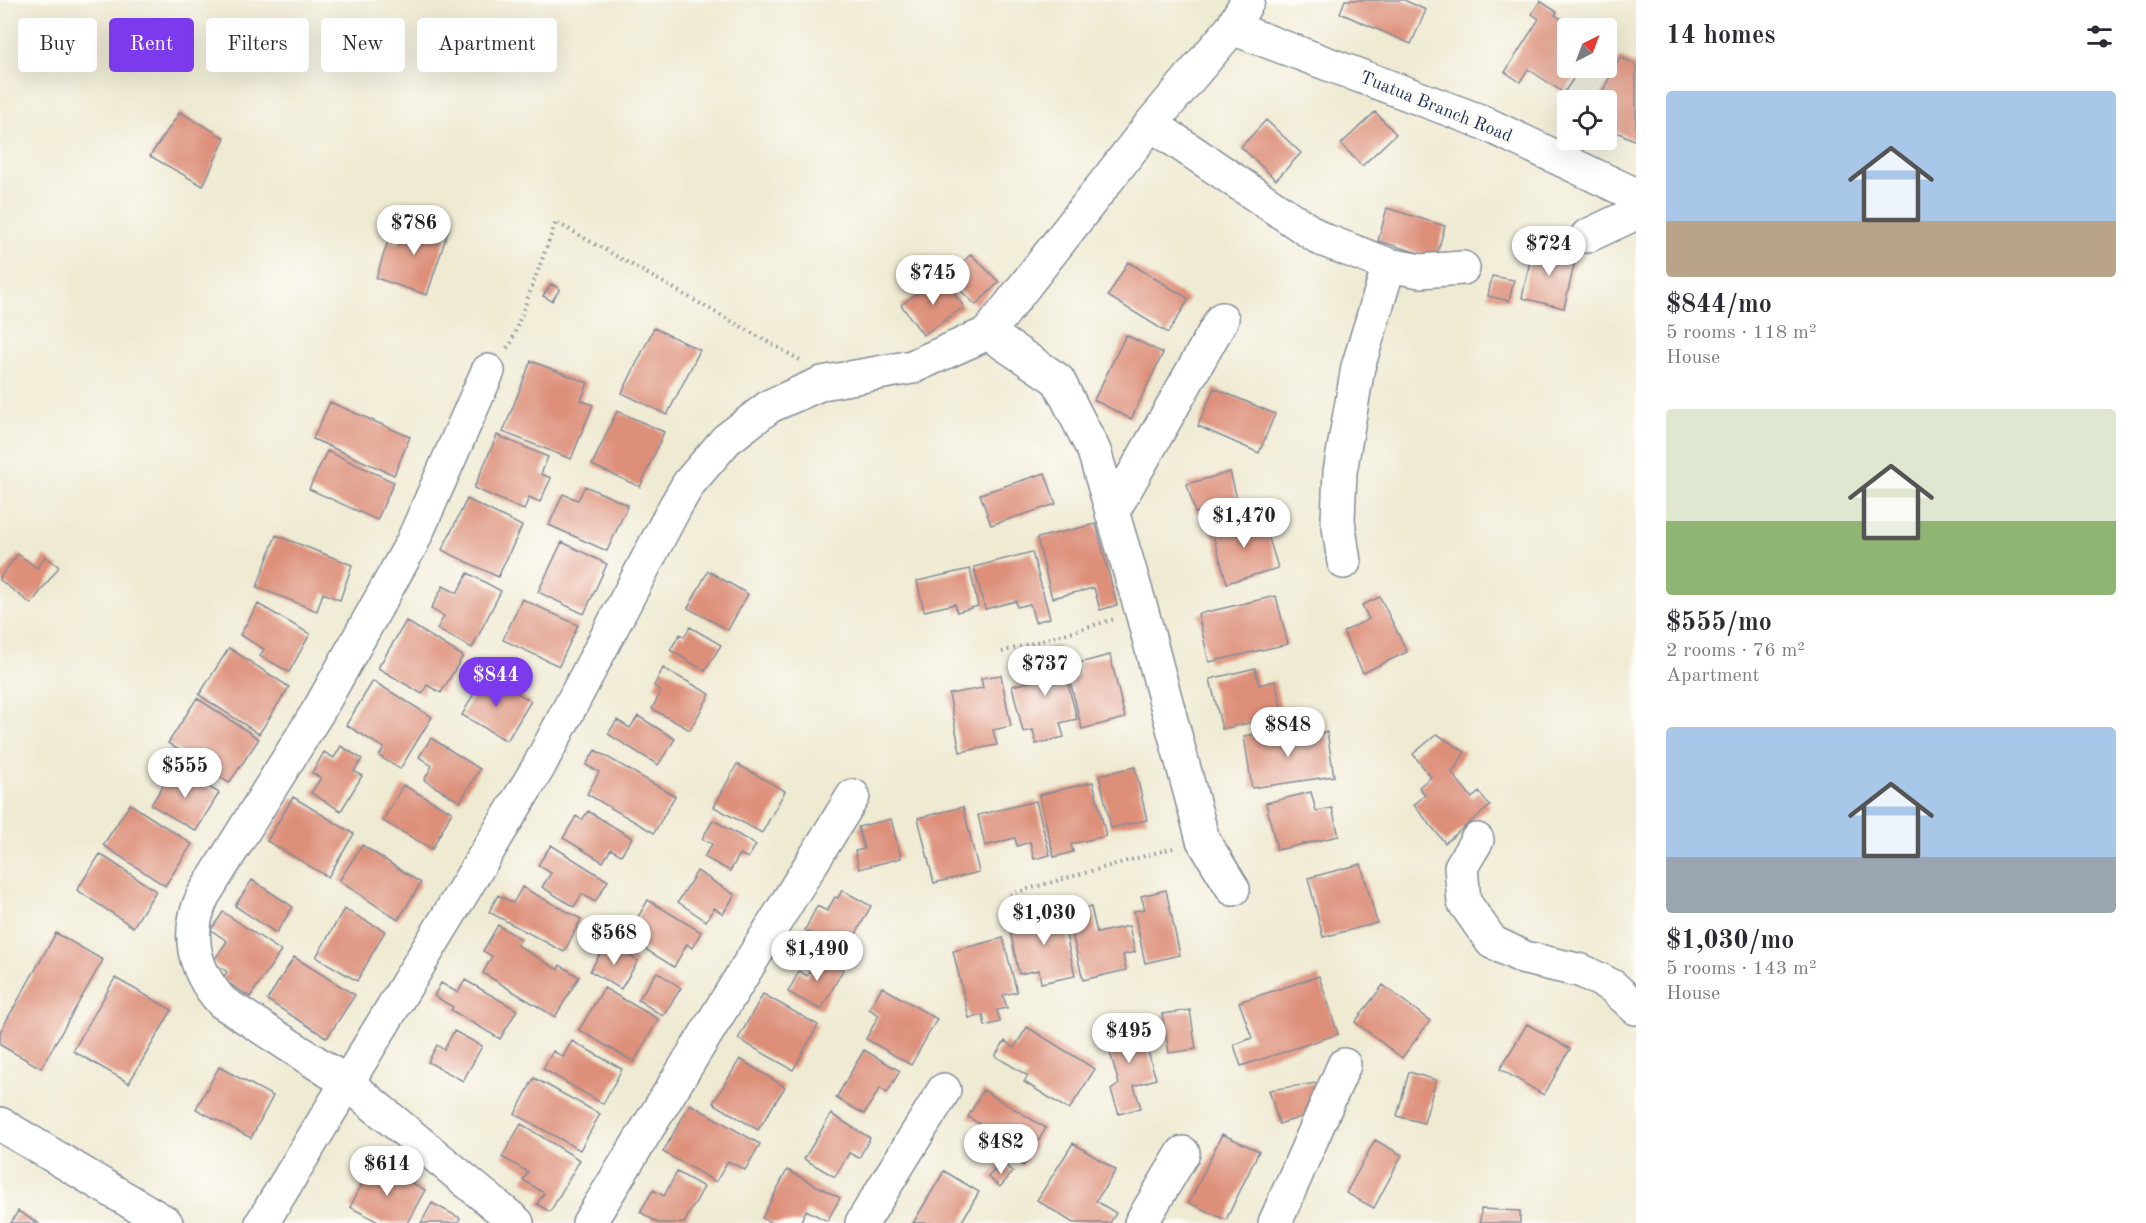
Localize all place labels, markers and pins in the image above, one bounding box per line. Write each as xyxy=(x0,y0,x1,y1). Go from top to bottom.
pin: $786 xyxy=(378,205,450,256)
pin: $724 xyxy=(1513,226,1585,277)
pin: $745 xyxy=(897,255,969,306)
pin: $1,470 xyxy=(1195,498,1293,549)
pin: $737 xyxy=(1009,646,1081,697)
pin: $844 xyxy=(460,657,532,708)
pin: $848 xyxy=(1252,707,1324,758)
pin: $555 xyxy=(149,748,221,799)
pin: $1,030 xyxy=(995,895,1093,946)
pin: $568 xyxy=(578,915,650,966)
pin: $1,490 xyxy=(768,931,866,982)
pin: $495 xyxy=(1093,1013,1165,1064)
pin: $482 xyxy=(965,1124,1037,1175)
pin: $614 xyxy=(351,1146,423,1197)

